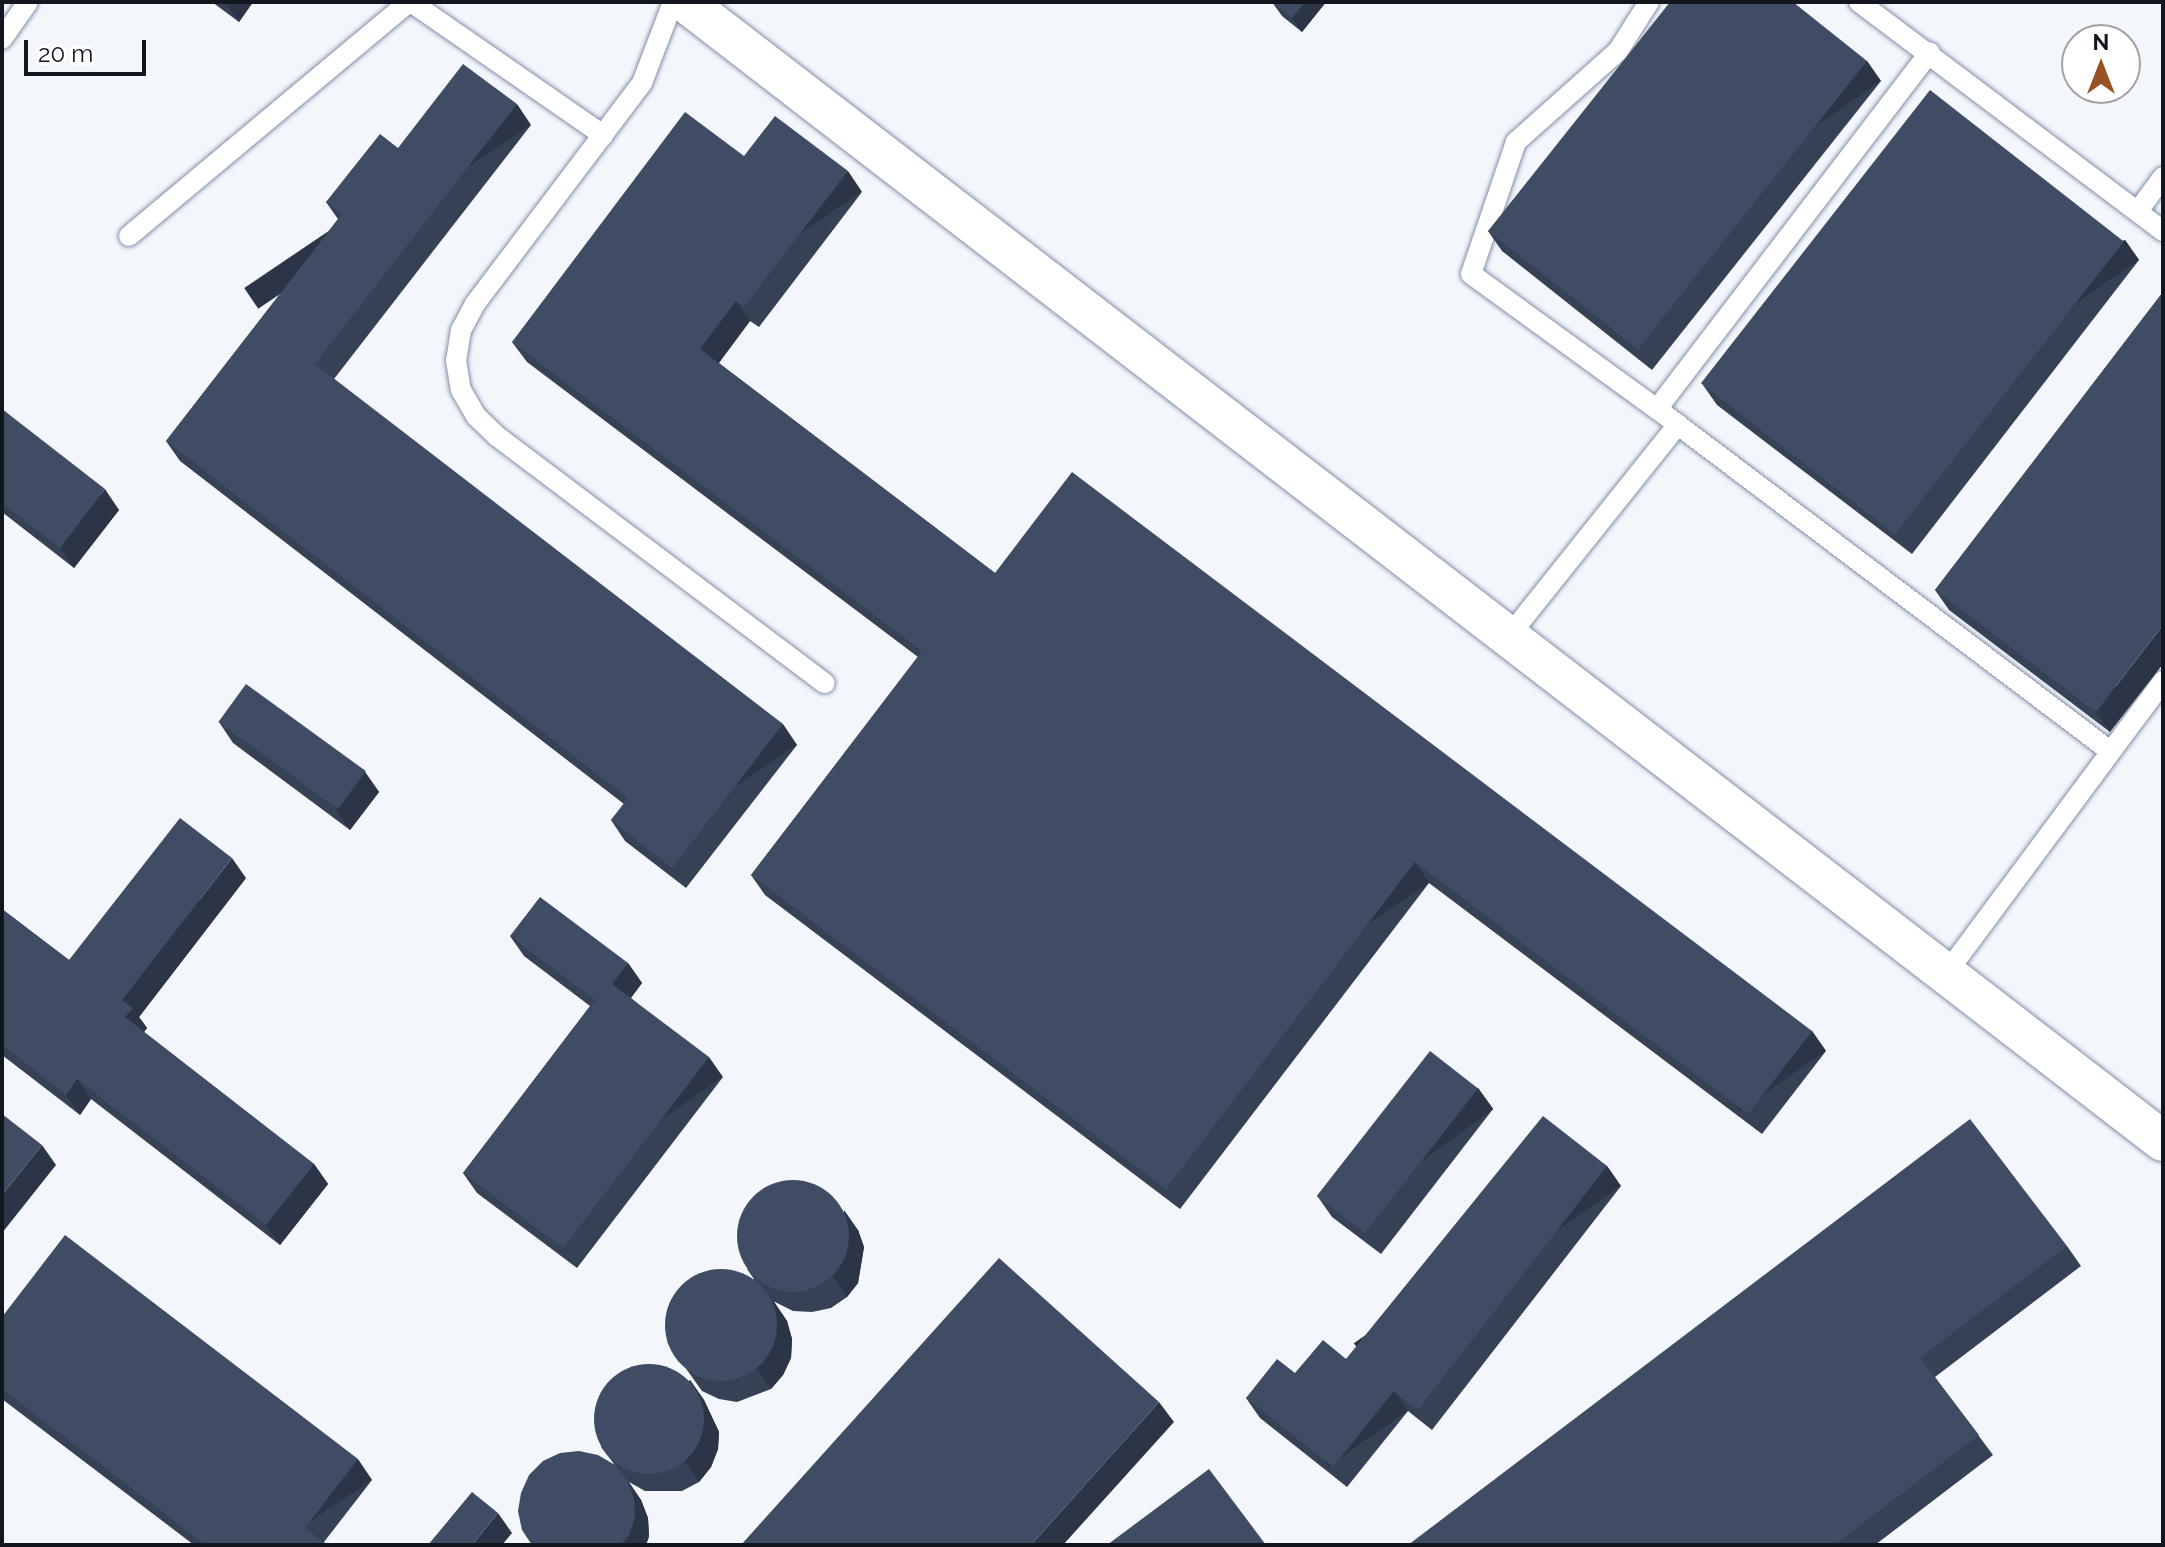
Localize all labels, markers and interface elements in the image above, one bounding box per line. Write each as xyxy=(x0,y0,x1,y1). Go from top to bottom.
scale bar xyxy=(28,24,150,74)
north arrow xyxy=(2061,24,2141,104)
text: N xyxy=(2093,29,2109,55)
text: 20 m xyxy=(38,39,93,68)

